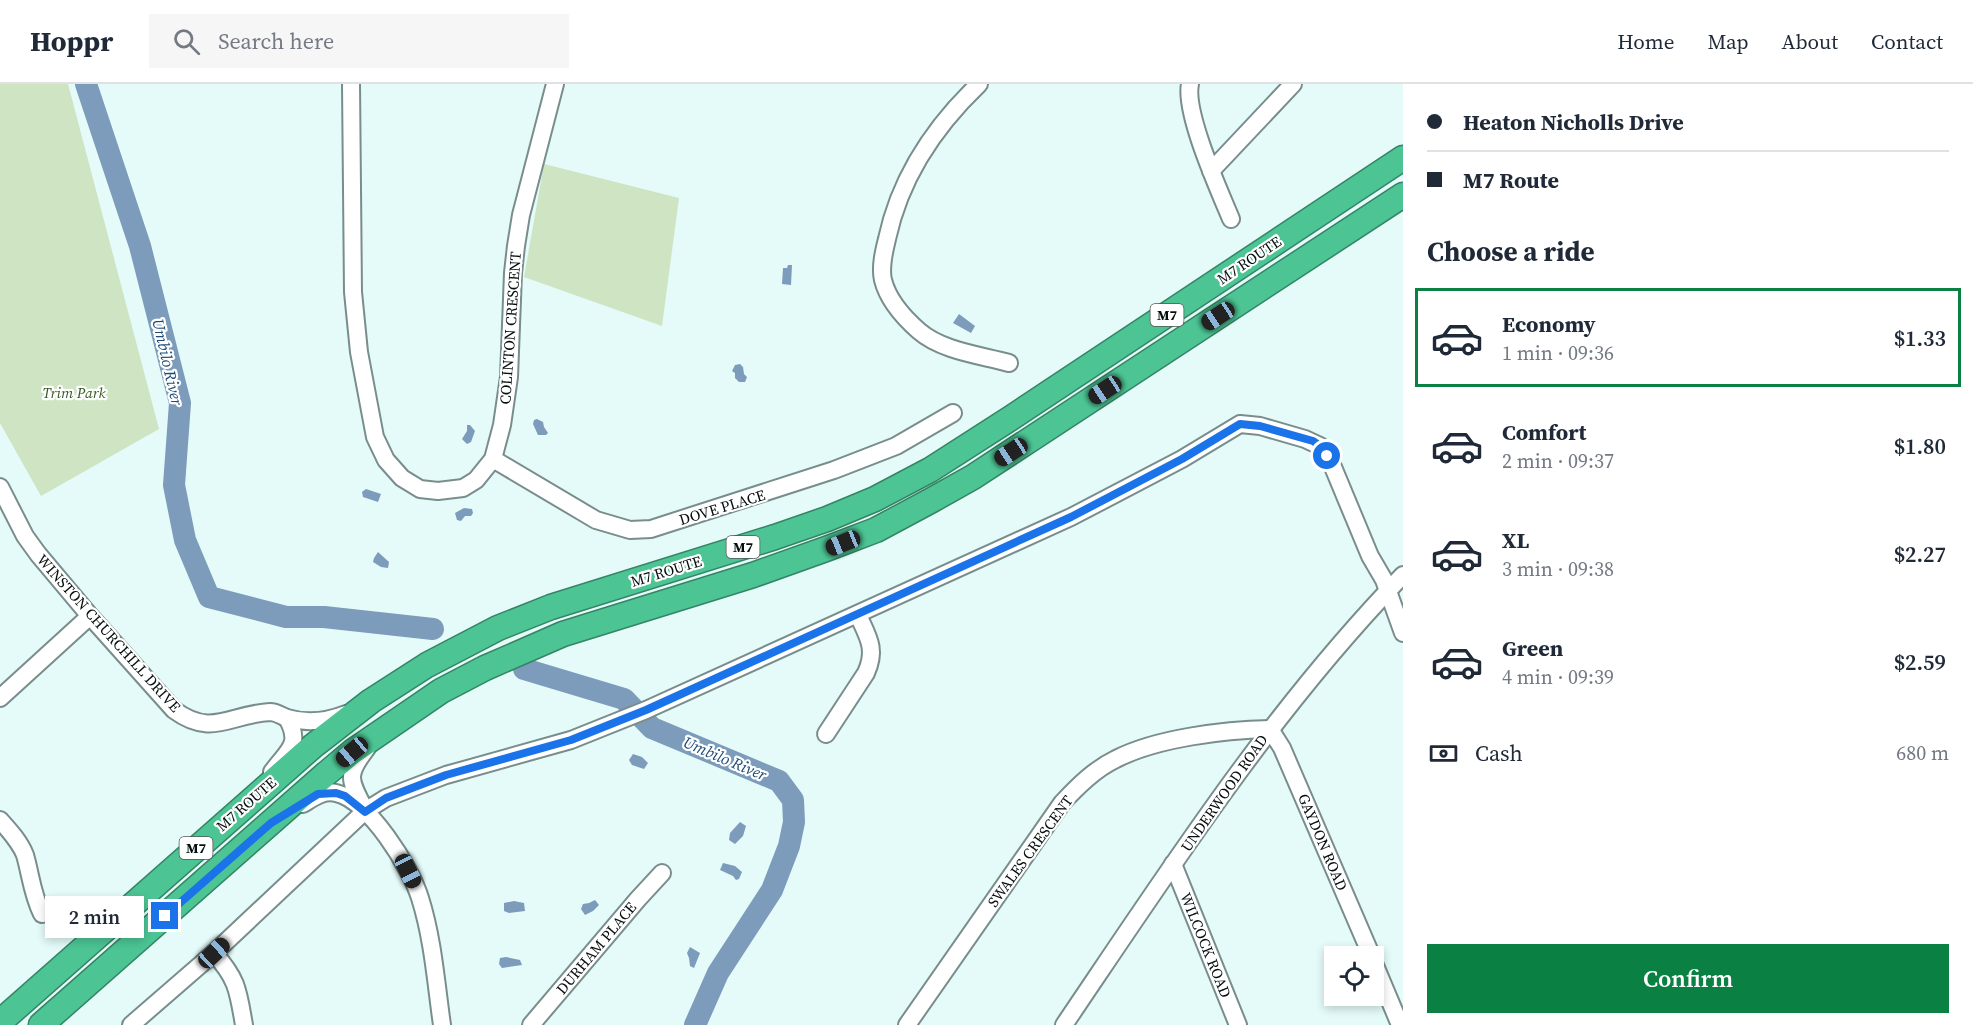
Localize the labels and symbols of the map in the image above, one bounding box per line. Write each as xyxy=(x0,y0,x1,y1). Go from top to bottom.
street label: M7 ROUTE xyxy=(1213,231,1285,289)
street label: COLINTON CRESCENT xyxy=(494,251,526,405)
car xyxy=(1198,299,1238,333)
road number: M7 xyxy=(1150,304,1184,326)
water label: Umbilo River xyxy=(147,317,189,408)
car xyxy=(1085,373,1125,407)
park label: Trim Park xyxy=(42,382,107,403)
car xyxy=(991,435,1031,469)
route start xyxy=(1313,442,1340,469)
street label: DOVE PLACE xyxy=(676,484,768,530)
car xyxy=(823,528,863,558)
road number: M7 xyxy=(726,536,760,558)
street label: WINSTON CHURCHILL DRIVE xyxy=(32,549,186,717)
street label: M7 ROUTE xyxy=(628,550,704,592)
street label: UNDERWOOD ROAD xyxy=(1176,730,1272,856)
water label: Umbilo River xyxy=(680,731,770,786)
car xyxy=(332,734,372,770)
street label: M7 ROUTE xyxy=(212,772,280,836)
street label: GAYDON ROAD xyxy=(1293,790,1353,894)
street label: SWALES CRESCENT xyxy=(982,791,1078,911)
road number: M7 xyxy=(180,837,212,859)
car xyxy=(392,851,424,891)
street label: WILCOCK ROAD xyxy=(1175,889,1237,1001)
callout: 2 min xyxy=(45,895,144,937)
street label: DURHAM PLACE xyxy=(551,897,641,999)
route end xyxy=(151,902,178,929)
car xyxy=(195,934,233,972)

